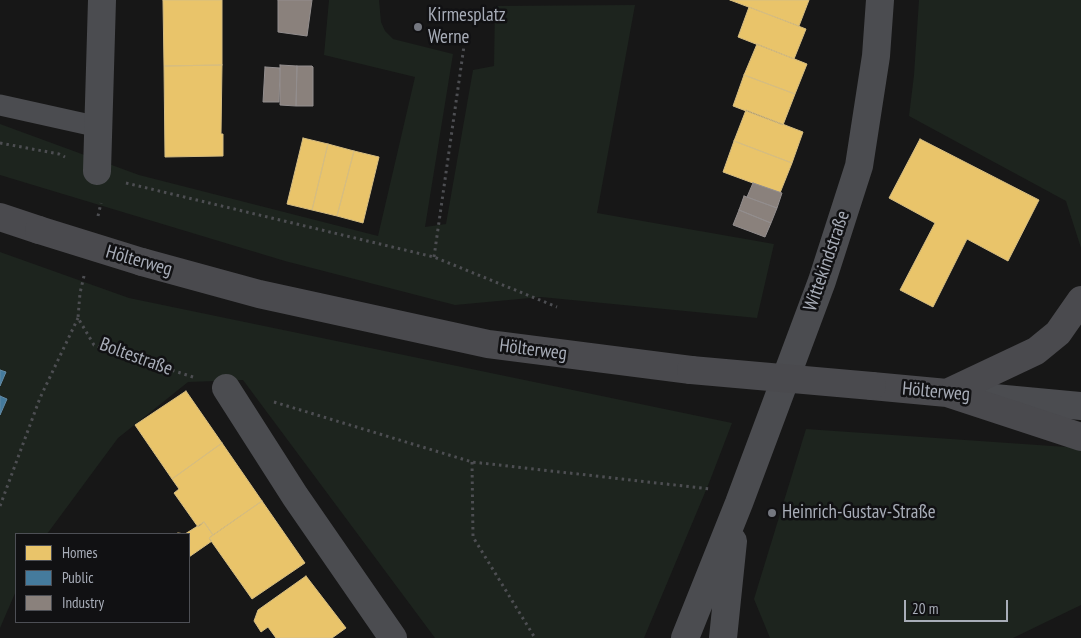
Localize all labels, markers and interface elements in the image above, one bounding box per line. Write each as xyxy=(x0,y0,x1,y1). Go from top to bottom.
place label: Kirmesplatz Werne xyxy=(428,5,506,49)
marker: Kirmesplatz Werne xyxy=(412,21,424,33)
street label: Wittekindstraße xyxy=(799,208,855,314)
street label: Hölterweg xyxy=(103,241,175,281)
street label: Boltestraße xyxy=(96,333,176,381)
street label: Hölterweg xyxy=(498,335,568,365)
street label: Hölterweg xyxy=(901,378,971,406)
place label: Heinrich-Gustav-Straße xyxy=(782,502,936,524)
marker: Heinrich-Gustav-Straße xyxy=(766,507,778,519)
legend xyxy=(15,533,190,623)
text: Homes xyxy=(62,543,98,562)
text: Public xyxy=(62,568,93,587)
scale bar xyxy=(906,590,1010,622)
text: Industry xyxy=(62,593,104,612)
text: 20 m xyxy=(912,599,938,618)

